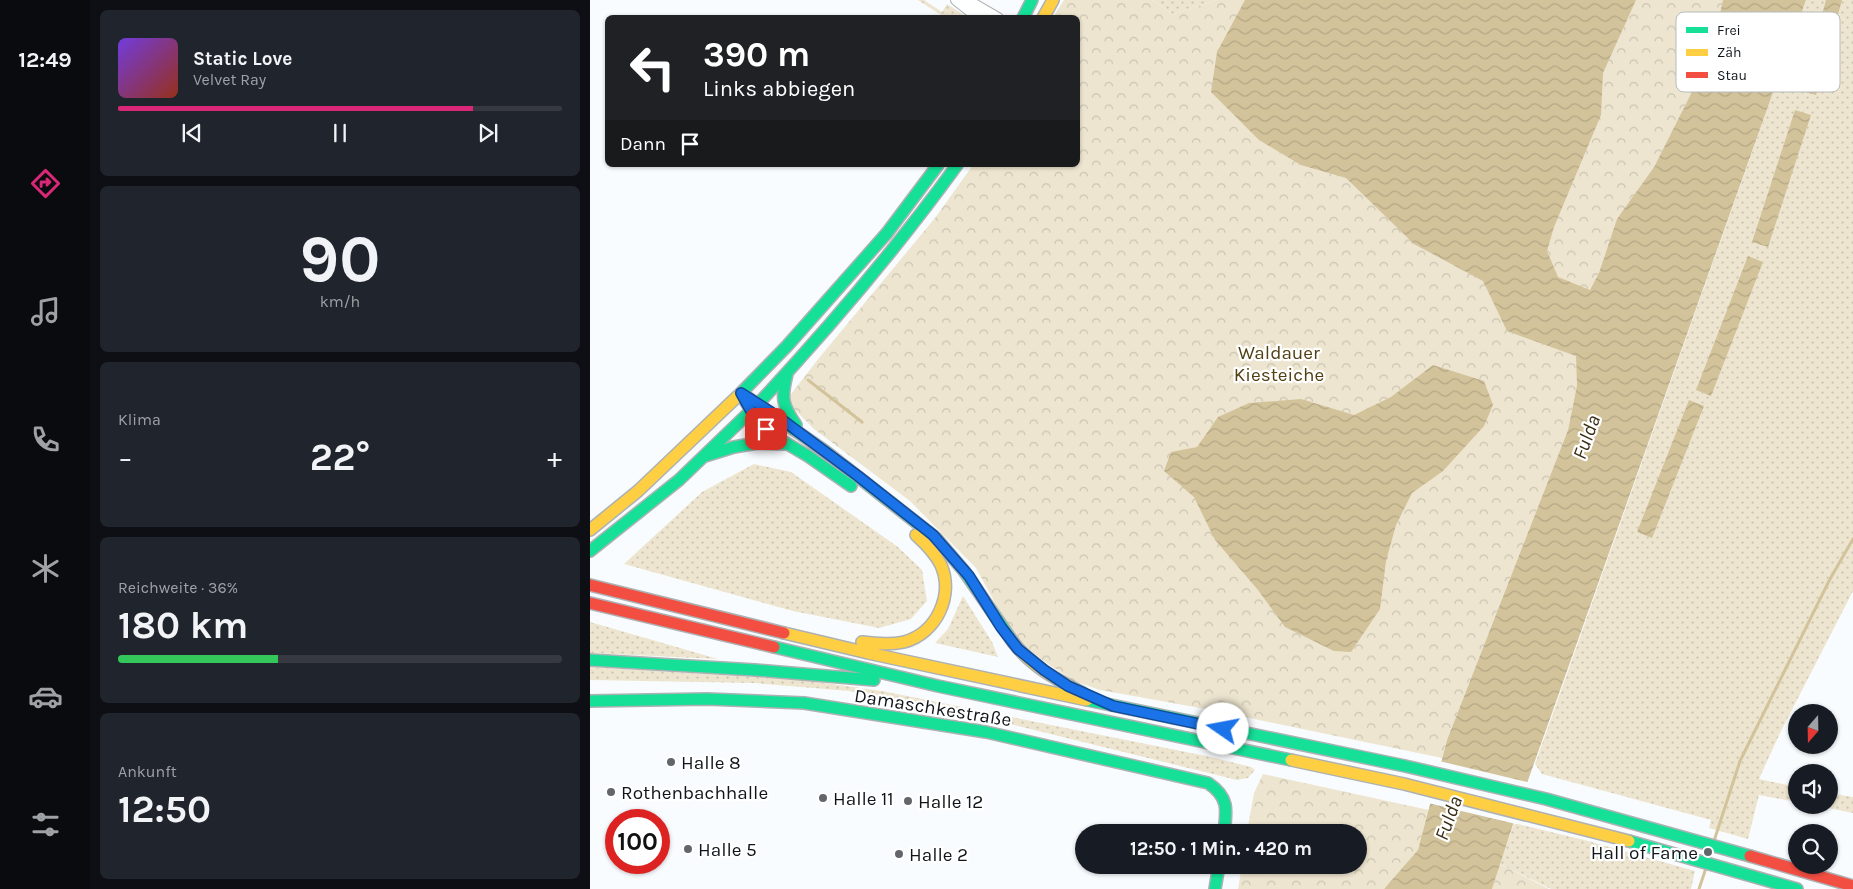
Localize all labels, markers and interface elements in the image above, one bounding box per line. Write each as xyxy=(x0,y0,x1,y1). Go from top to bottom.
legend xyxy=(1676,12,1840,92)
text: Frei xyxy=(1717,22,1741,39)
text: 390 m xyxy=(703,34,810,75)
icon: left xyxy=(620,35,685,100)
text: Zäh xyxy=(1717,44,1741,61)
text: 12:49 xyxy=(18,47,72,73)
text: Static Love xyxy=(193,48,292,70)
text: Stau xyxy=(1717,67,1747,84)
text: Velvet Ray xyxy=(193,70,266,89)
text: Links abbiegen xyxy=(703,76,855,102)
icon: previous xyxy=(178,119,206,147)
icon: pause xyxy=(326,119,354,147)
icon: next xyxy=(474,119,502,147)
icon: arrive xyxy=(676,130,704,158)
text: Dann xyxy=(620,133,666,155)
icon: directions xyxy=(28,166,63,201)
text: 90 xyxy=(300,221,380,297)
text: km/h xyxy=(320,292,360,311)
icon: music xyxy=(28,294,63,329)
park label: Waldauer Kiesteiche xyxy=(1234,342,1324,386)
pin xyxy=(745,408,787,450)
text: Klima xyxy=(118,410,161,429)
water label: Fulda xyxy=(1568,412,1605,463)
icon: arrive xyxy=(752,415,780,443)
icon: phone xyxy=(28,422,63,457)
text: 22° xyxy=(310,435,370,480)
text: − xyxy=(118,441,133,474)
text: + xyxy=(547,441,562,474)
icon: climate xyxy=(28,551,63,586)
text: Reichweite · 36% xyxy=(118,578,238,597)
text: 180 km xyxy=(118,603,248,648)
icon: car xyxy=(28,679,63,714)
street label: Damaschkestraße xyxy=(853,685,1013,731)
position arrow xyxy=(1196,702,1248,754)
north arrow xyxy=(1788,704,1838,754)
map controls xyxy=(1788,704,1838,874)
place label: Halle 8 xyxy=(681,752,741,774)
marker: Halle 8 xyxy=(665,756,677,768)
text: Ankunft xyxy=(118,762,177,781)
button: sound xyxy=(1788,764,1838,814)
place label: Rothenbachhalle xyxy=(621,782,768,804)
marker: Rothenbachhalle xyxy=(605,786,617,798)
text: 12:50 xyxy=(118,787,211,832)
place label: Halle 11 xyxy=(833,788,894,810)
place label: Halle 12 xyxy=(918,791,983,813)
marker: Halle 11 xyxy=(817,792,829,804)
water label: Fulda xyxy=(1430,793,1467,844)
marker: Halle 12 xyxy=(902,795,914,807)
icon: filters xyxy=(28,807,63,842)
speed limit sign: 100 xyxy=(605,809,670,874)
button: search xyxy=(1788,824,1838,874)
text: 12:50 · 1 Min. · 420 m xyxy=(1130,838,1312,860)
place label: Halle 5 xyxy=(698,839,757,861)
place label: Hall of Fame xyxy=(1591,842,1698,864)
marker: Halle 5 xyxy=(682,843,694,855)
place label: Halle 2 xyxy=(909,844,968,866)
marker: Hall of Fame xyxy=(1702,846,1714,858)
marker: Halle 2 xyxy=(893,848,905,860)

